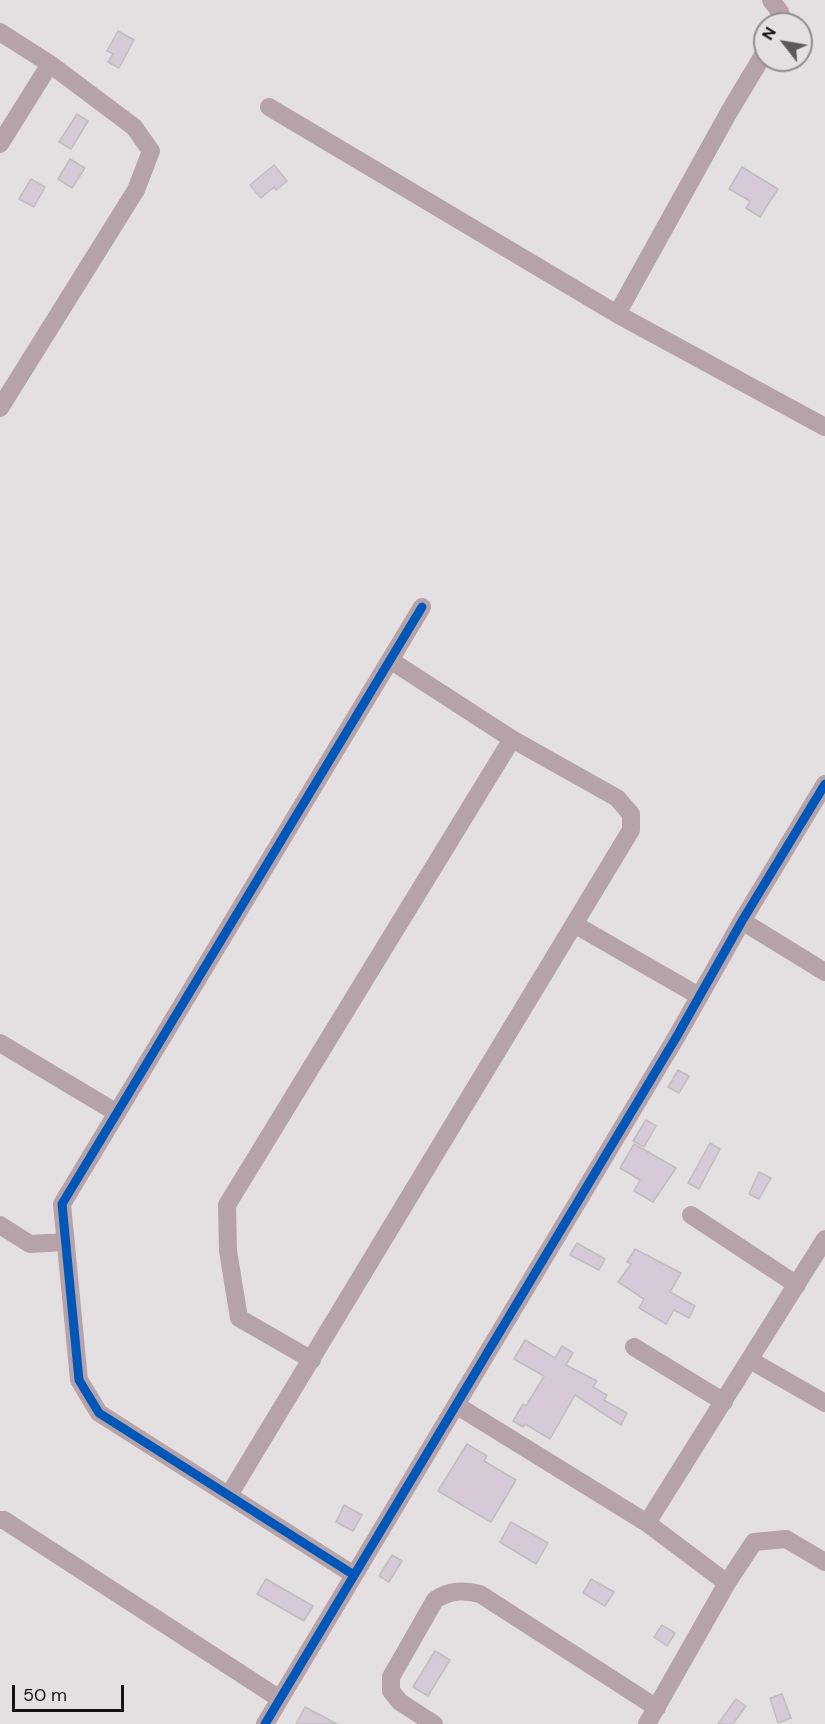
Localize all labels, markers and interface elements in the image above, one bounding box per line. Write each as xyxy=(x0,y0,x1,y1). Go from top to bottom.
north arrow xyxy=(753,12,813,72)
text: N xyxy=(757,23,781,44)
scale bar xyxy=(15,1673,128,1711)
text: 50 m xyxy=(23,1683,67,1707)

